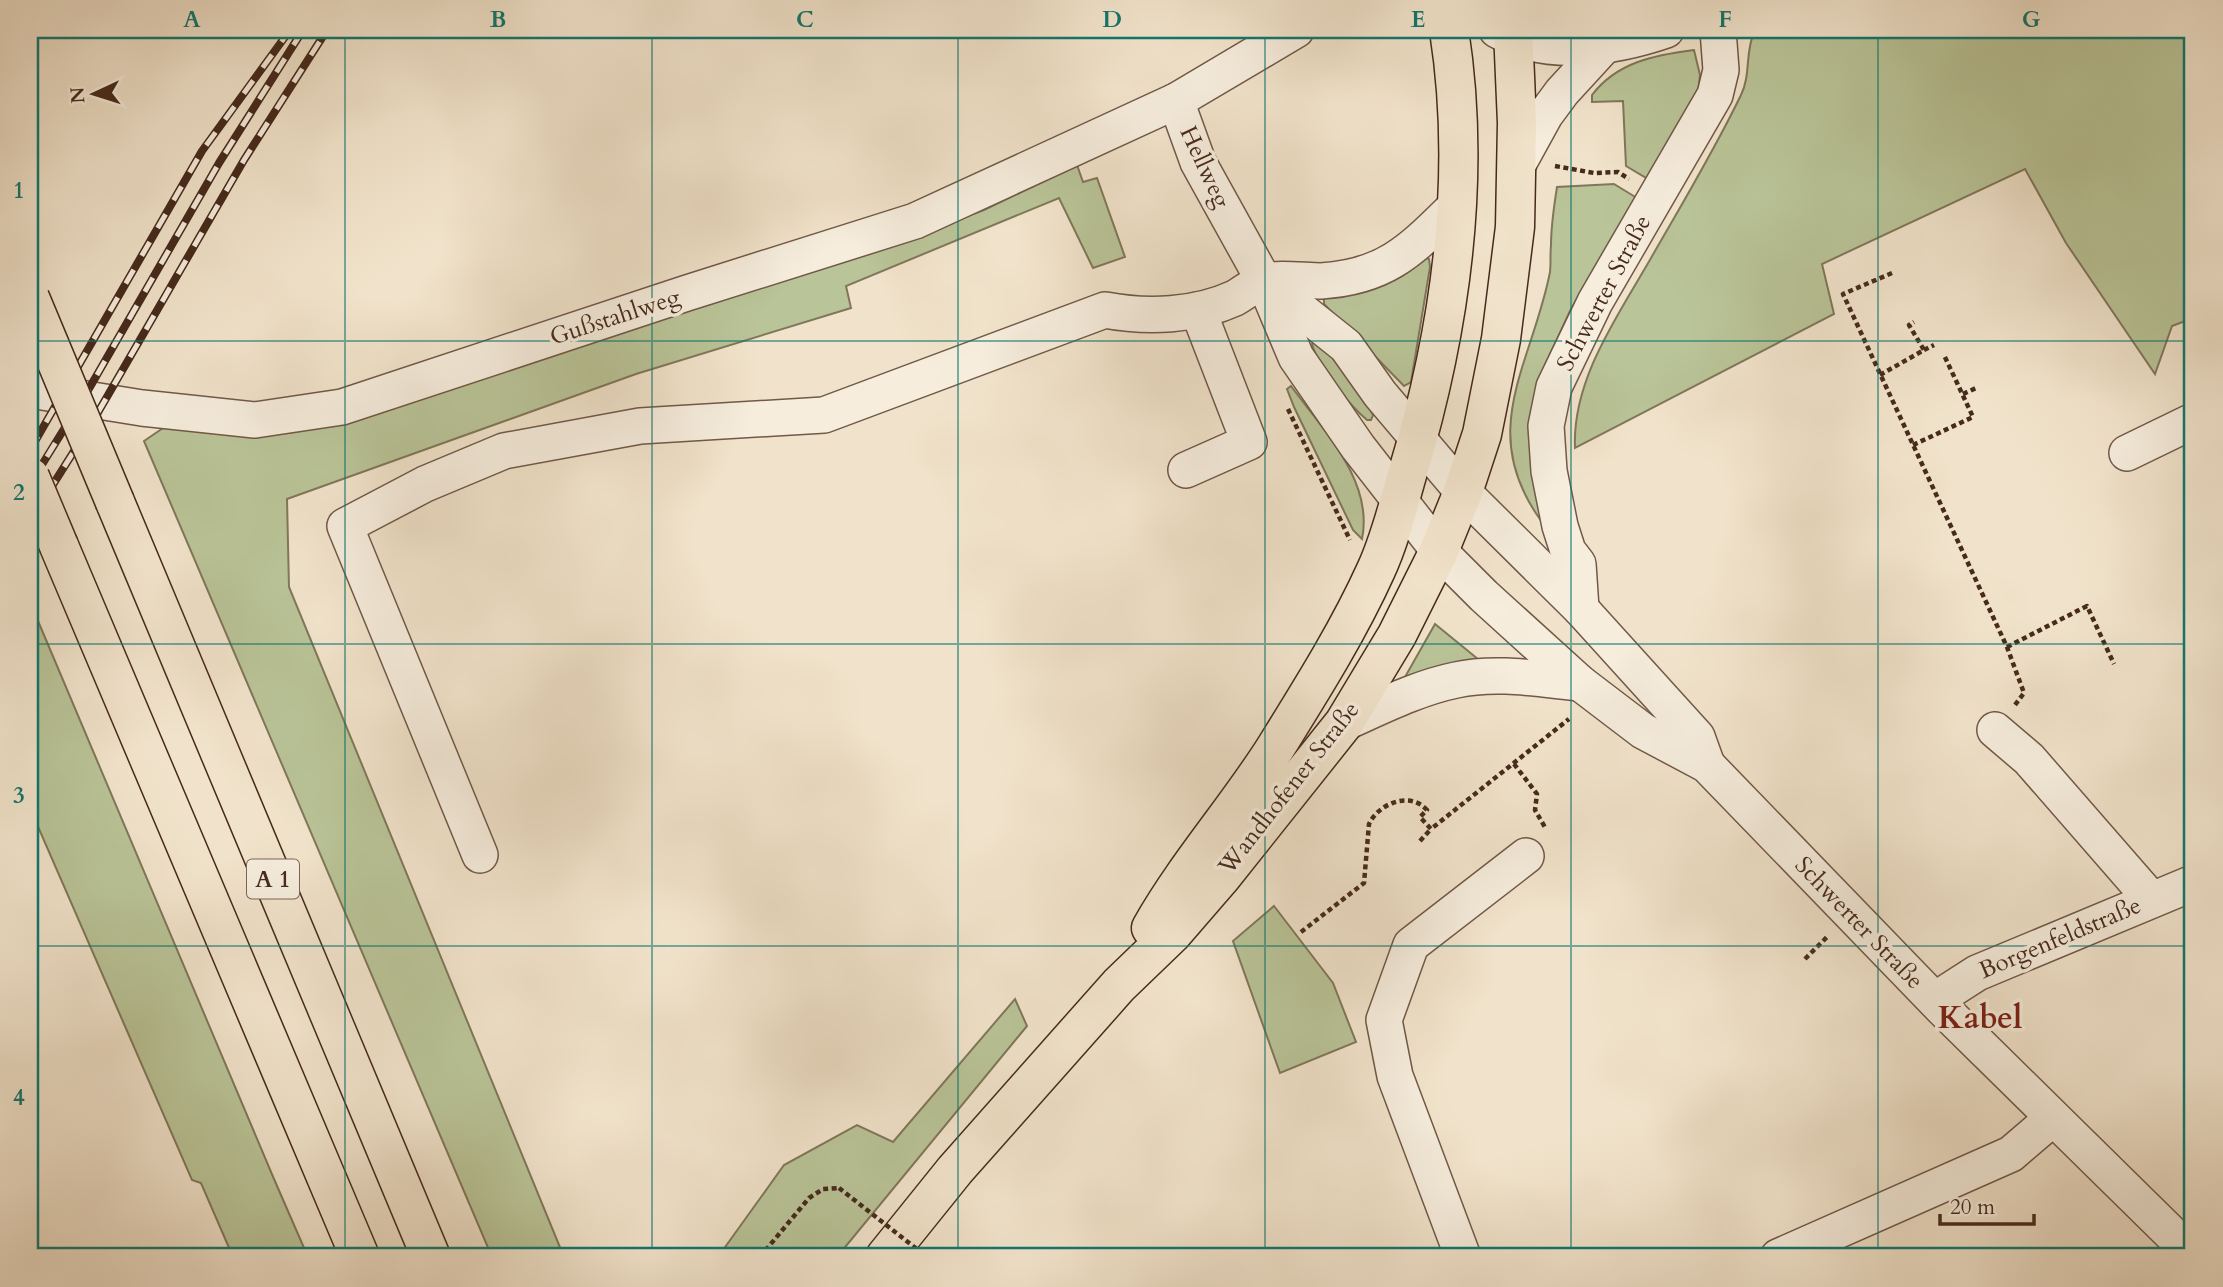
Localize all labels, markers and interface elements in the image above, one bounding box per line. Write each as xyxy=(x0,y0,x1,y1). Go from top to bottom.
text: A xyxy=(183,4,201,35)
text: B xyxy=(490,4,506,35)
text: C xyxy=(796,4,814,35)
text: D xyxy=(1102,4,1122,35)
text: E xyxy=(1411,4,1425,35)
text: F xyxy=(1718,4,1732,35)
text: G xyxy=(2022,4,2041,35)
north arrow xyxy=(60,60,130,130)
text: N xyxy=(64,85,92,104)
street label: Hellweg xyxy=(1172,121,1239,214)
text: 1 xyxy=(13,175,25,206)
street label: Schwerter Straße xyxy=(1549,209,1659,377)
street label: Gußstahlweg xyxy=(546,280,685,354)
text: 2 xyxy=(13,477,25,508)
street label: Wandhofener Straße xyxy=(1210,695,1367,882)
text: 3 xyxy=(13,780,25,811)
street label: Schwerter Straße xyxy=(1787,849,1931,997)
road number: A 1 xyxy=(247,860,299,898)
street label: Borgenfeldstraße xyxy=(1974,889,2146,987)
district label: Kabel xyxy=(1938,996,2022,1040)
text: 4 xyxy=(13,1082,25,1113)
scale bar xyxy=(1940,1182,2034,1226)
text: 20 m xyxy=(1950,1193,1995,1222)

